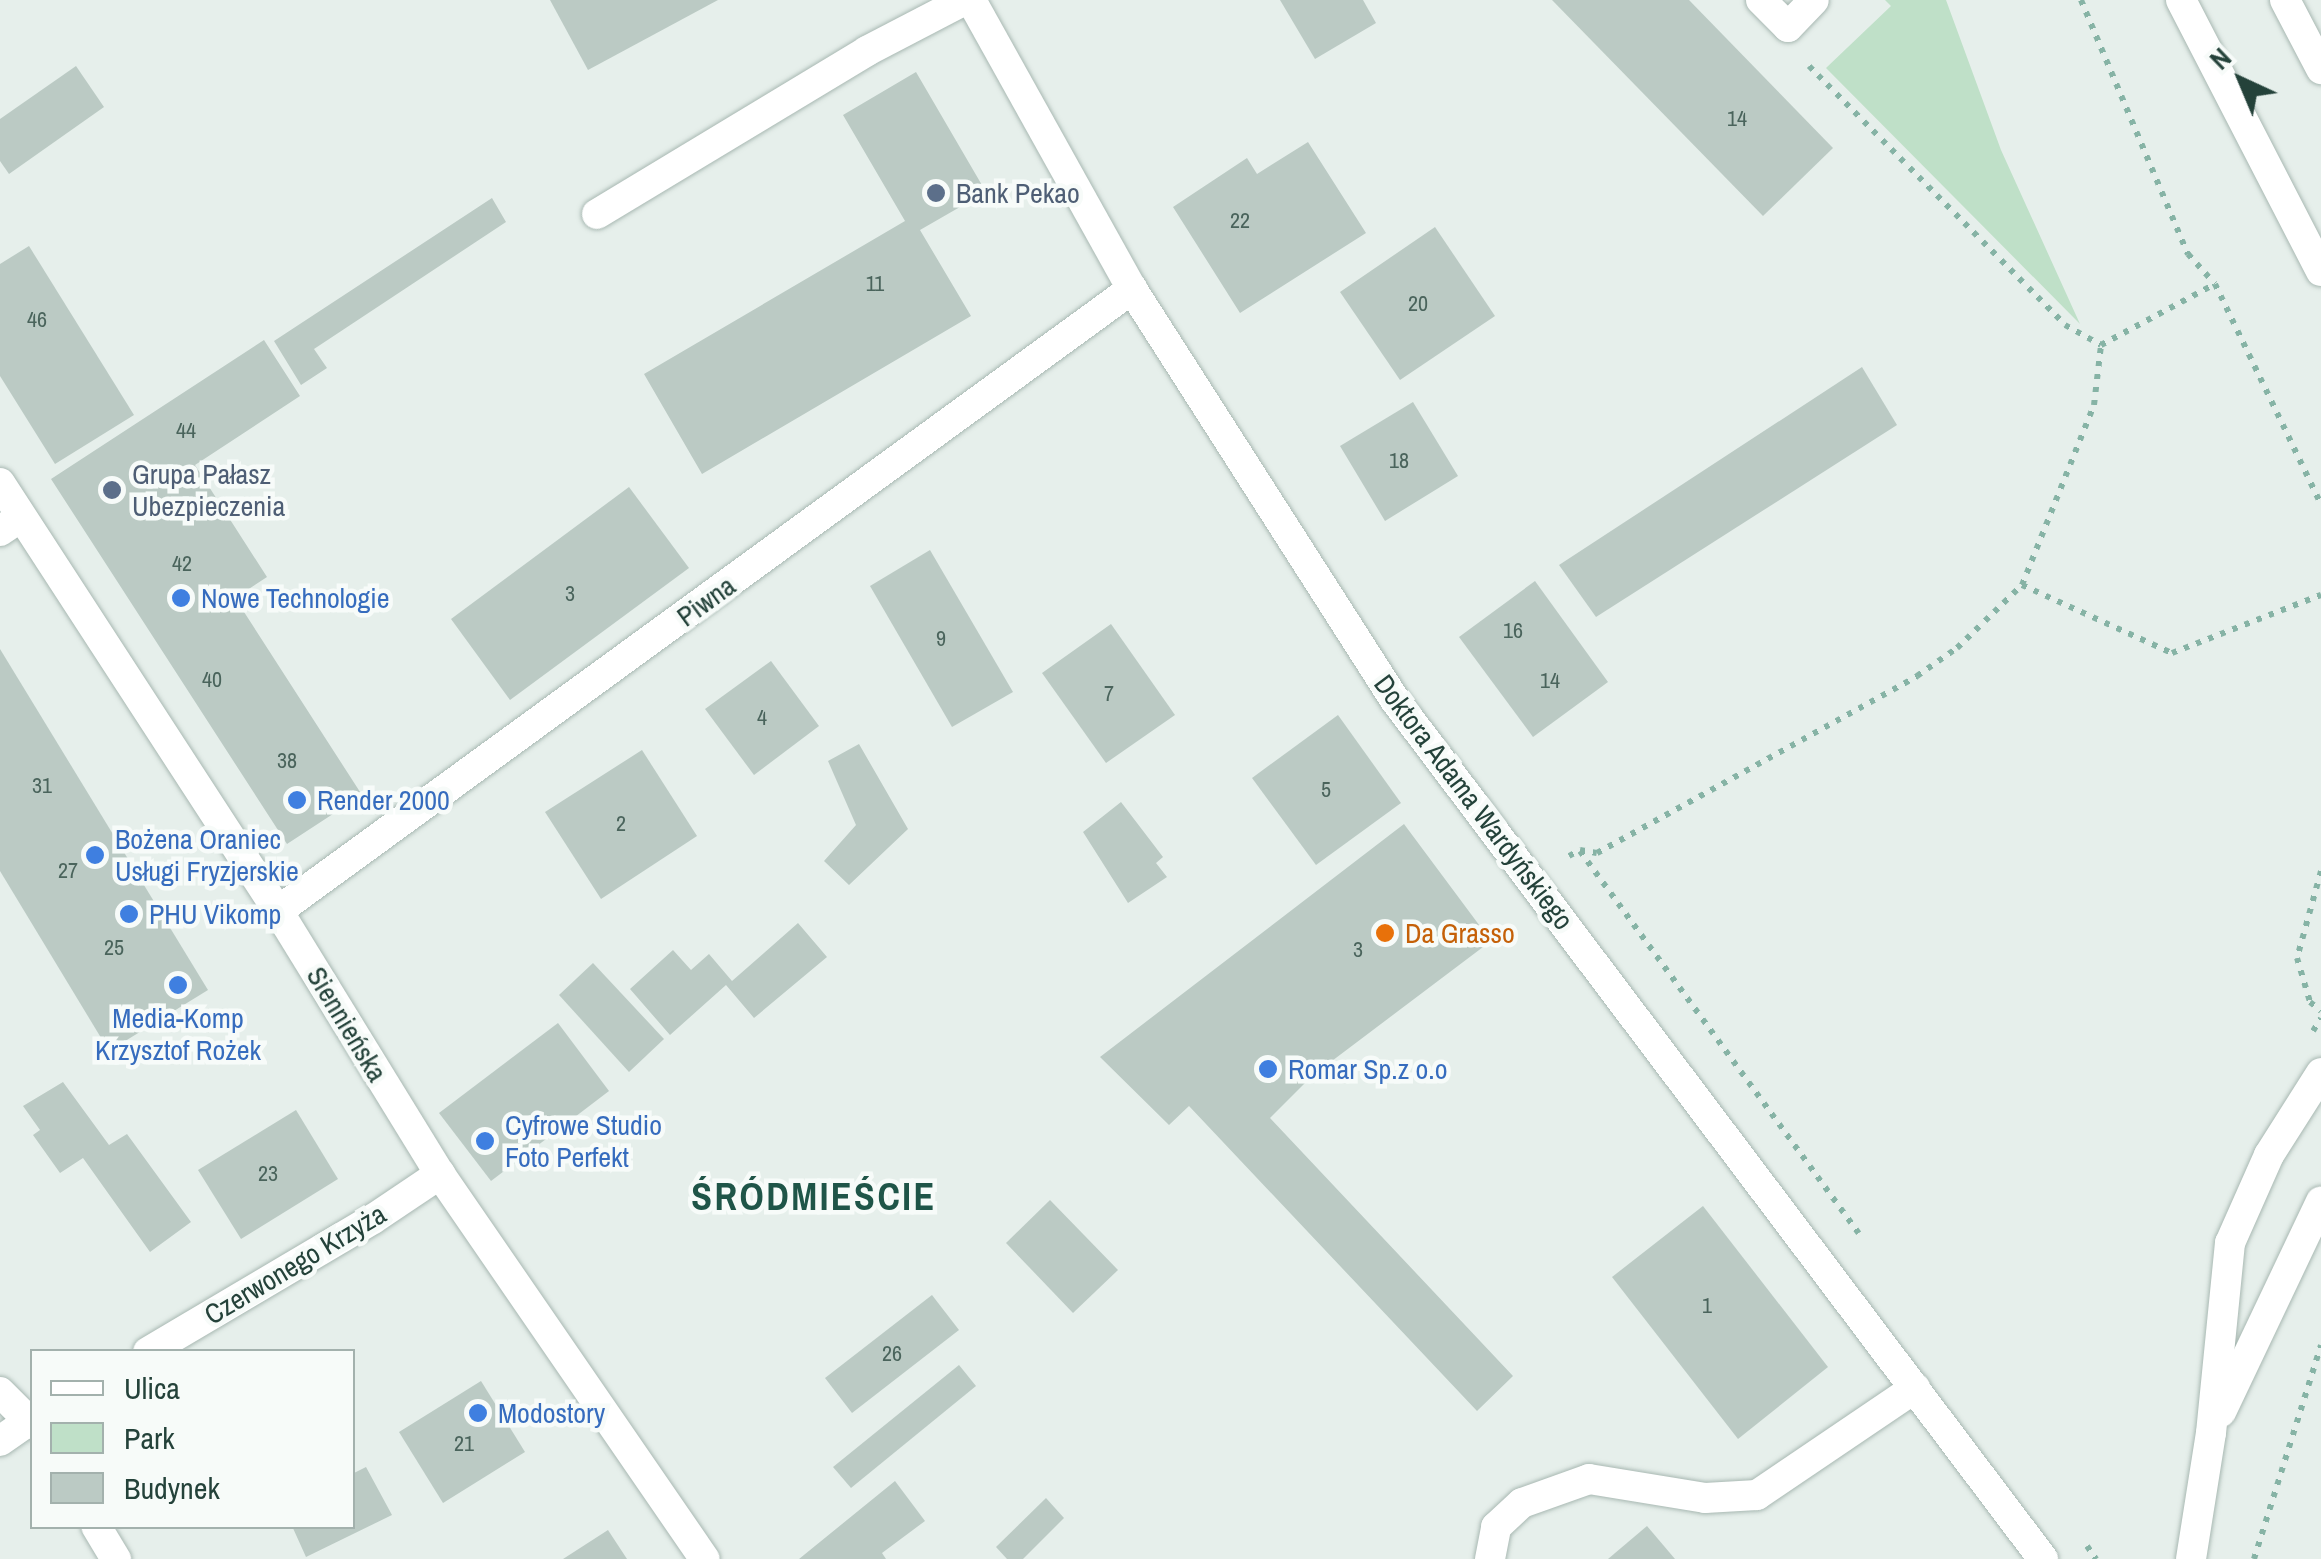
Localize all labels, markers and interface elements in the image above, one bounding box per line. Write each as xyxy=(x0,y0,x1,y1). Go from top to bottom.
north arrow xyxy=(2191,30,2291,130)
text: N xyxy=(2201,39,2239,78)
house number: 14 xyxy=(1727,106,1747,132)
place label: Bank Pekao xyxy=(956,176,1080,210)
marker: Bank Pekao xyxy=(925,182,947,204)
house number: 22 xyxy=(1230,208,1250,234)
house number: 11 xyxy=(866,271,884,297)
house number: 20 xyxy=(1408,291,1428,317)
house number: 46 xyxy=(27,307,47,333)
house number: 44 xyxy=(176,418,196,444)
house number: 18 xyxy=(1389,448,1409,474)
place label: Grupa Pałasz Ubezpieczenia xyxy=(132,457,285,523)
marker: Grupa Pałasz Ubezpieczenia xyxy=(101,479,123,501)
house number: 42 xyxy=(172,551,192,577)
street label: Piwna xyxy=(670,569,742,633)
place label: Nowe Technologie xyxy=(201,581,390,615)
house number: 3 xyxy=(565,581,575,607)
marker: Nowe Technologie xyxy=(170,587,192,609)
house number: 16 xyxy=(1503,618,1523,644)
house number: 9 xyxy=(936,626,946,652)
house number: 40 xyxy=(202,667,222,693)
street label: Doktora Adama Wardyńskiego xyxy=(1367,667,1581,937)
house number: 14 xyxy=(1540,668,1560,694)
house number: 7 xyxy=(1104,681,1114,707)
house number: 4 xyxy=(757,705,767,731)
house number: 38 xyxy=(277,748,297,774)
house number: 31 xyxy=(32,773,52,799)
house number: 5 xyxy=(1321,777,1331,803)
place label: Render 2000 xyxy=(317,783,450,817)
marker: Render 2000 xyxy=(286,789,308,811)
house number: 2 xyxy=(616,811,626,837)
place label: Bożena Oraniec Usługi Fryzjerskie xyxy=(115,822,299,888)
marker: Bożena Oraniec Usługi Fryzjerskie xyxy=(84,844,106,866)
house number: 27 xyxy=(58,858,78,884)
place label: PHU Vikomp xyxy=(149,897,281,931)
marker: PHU Vikomp xyxy=(118,903,140,925)
place label: Da Grasso xyxy=(1405,916,1515,950)
marker: Da Grasso xyxy=(1374,922,1396,944)
house number: 25 xyxy=(104,935,124,961)
house number: 3 xyxy=(1353,937,1363,963)
street label: Siennieńska xyxy=(300,961,394,1087)
marker: Media-Komp Krzysztof Rożek xyxy=(167,974,189,996)
place label: Media-Komp Krzysztof Rożek xyxy=(95,1001,261,1067)
place label: Romar Sp.z o.o xyxy=(1288,1052,1448,1086)
marker: Romar Sp.z o.o xyxy=(1257,1058,1279,1080)
place label: Cyfrowe Studio Foto Perfekt xyxy=(505,1108,662,1174)
marker: Cyfrowe Studio Foto Perfekt xyxy=(474,1130,496,1152)
house number: 23 xyxy=(258,1161,278,1187)
district label: ŚRÓDMIEŚCIE xyxy=(691,1174,937,1220)
street label: Czerwonego Krzyża xyxy=(198,1197,392,1331)
house number: 1 xyxy=(1702,1293,1712,1319)
house number: 26 xyxy=(882,1341,902,1367)
legend xyxy=(30,1349,355,1529)
text: Ulica xyxy=(124,1368,180,1408)
place label: Modostory xyxy=(498,1396,605,1430)
marker: Modostory xyxy=(467,1402,489,1424)
text: Park xyxy=(124,1418,175,1458)
house number: 21 xyxy=(454,1431,474,1457)
text: Budynek xyxy=(124,1468,220,1508)

